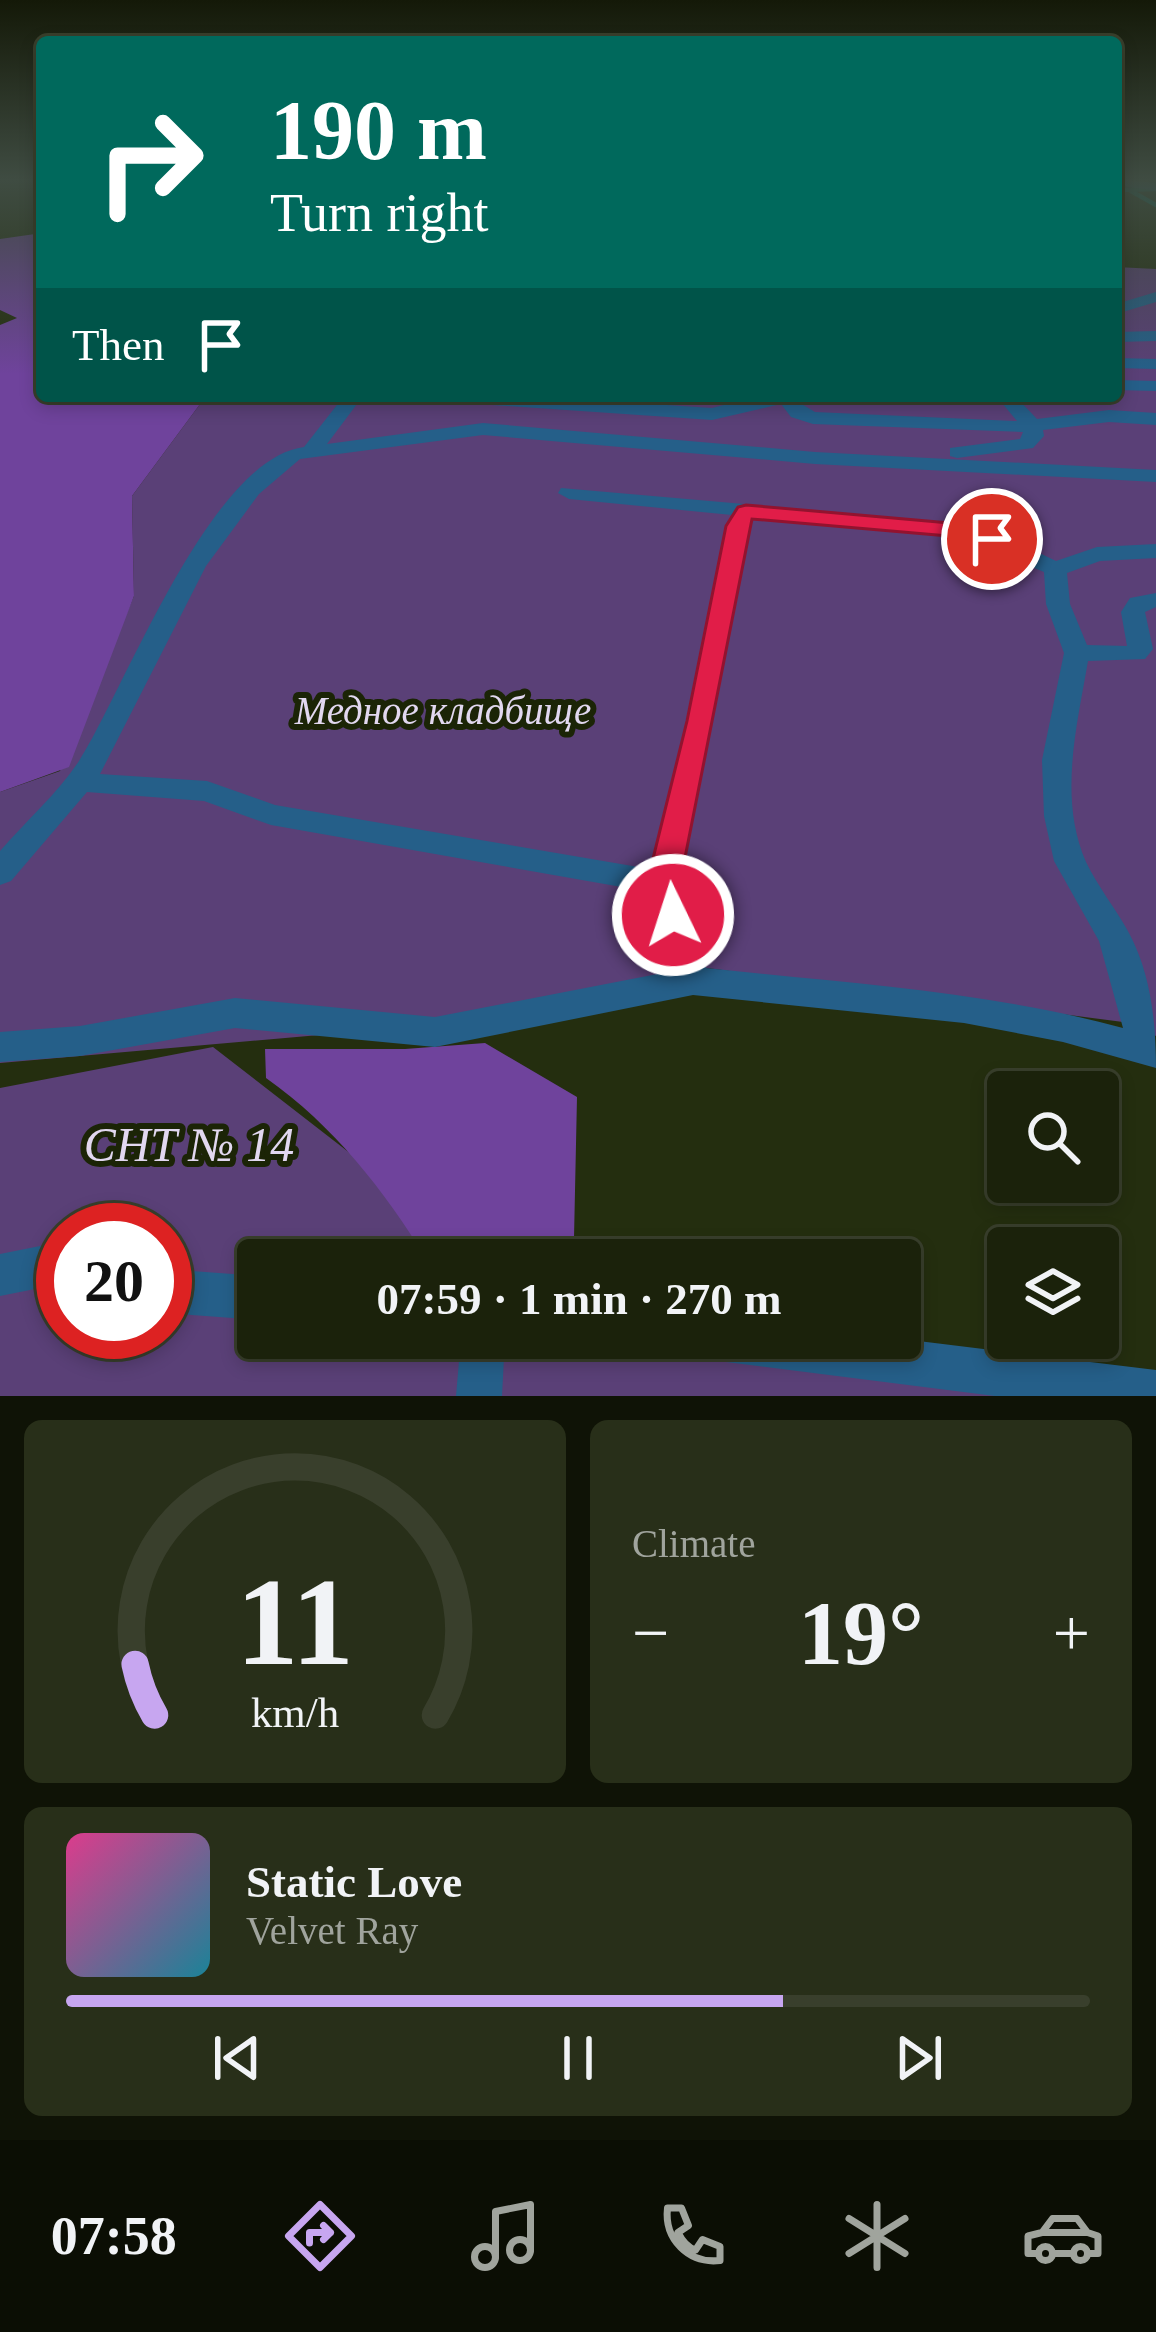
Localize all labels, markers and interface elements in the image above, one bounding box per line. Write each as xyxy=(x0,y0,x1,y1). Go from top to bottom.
icon: right xyxy=(72,84,228,240)
text: 190 m xyxy=(270,84,487,177)
text: Turn right xyxy=(270,183,489,243)
icon: arrive xyxy=(188,312,254,378)
text: Then xyxy=(72,320,164,370)
pin xyxy=(941,488,1043,590)
icon: arrive xyxy=(959,506,1025,572)
park label: Медное кладбище xyxy=(294,689,591,732)
position arrow xyxy=(610,852,736,978)
map controls xyxy=(987,1071,1119,1359)
button: search xyxy=(987,1071,1119,1203)
park label: СНТ № 14 xyxy=(84,1118,294,1171)
speed limit sign: 20 xyxy=(36,1203,192,1359)
button: layers xyxy=(987,1227,1119,1359)
text: 07:59 · 1 min · 270 m xyxy=(377,1274,782,1324)
text: Climate xyxy=(632,1522,755,1565)
text: 11 xyxy=(236,1553,354,1691)
text: 19° xyxy=(798,1584,924,1683)
text: − xyxy=(632,1596,669,1669)
text: + xyxy=(1053,1596,1090,1669)
text: km/h xyxy=(251,1688,339,1735)
text: Static Love xyxy=(246,1857,462,1907)
text: Velvet Ray xyxy=(246,1909,418,1952)
icon: previous xyxy=(204,2025,270,2091)
icon: pause xyxy=(545,2025,611,2091)
icon: next xyxy=(886,2025,952,2091)
icon: directions xyxy=(278,2194,362,2278)
icon: music xyxy=(464,2194,548,2278)
icon: phone xyxy=(650,2194,734,2278)
icon: climate xyxy=(835,2194,919,2278)
icon: car xyxy=(1021,2194,1105,2278)
text: 07:58 xyxy=(51,2206,177,2266)

